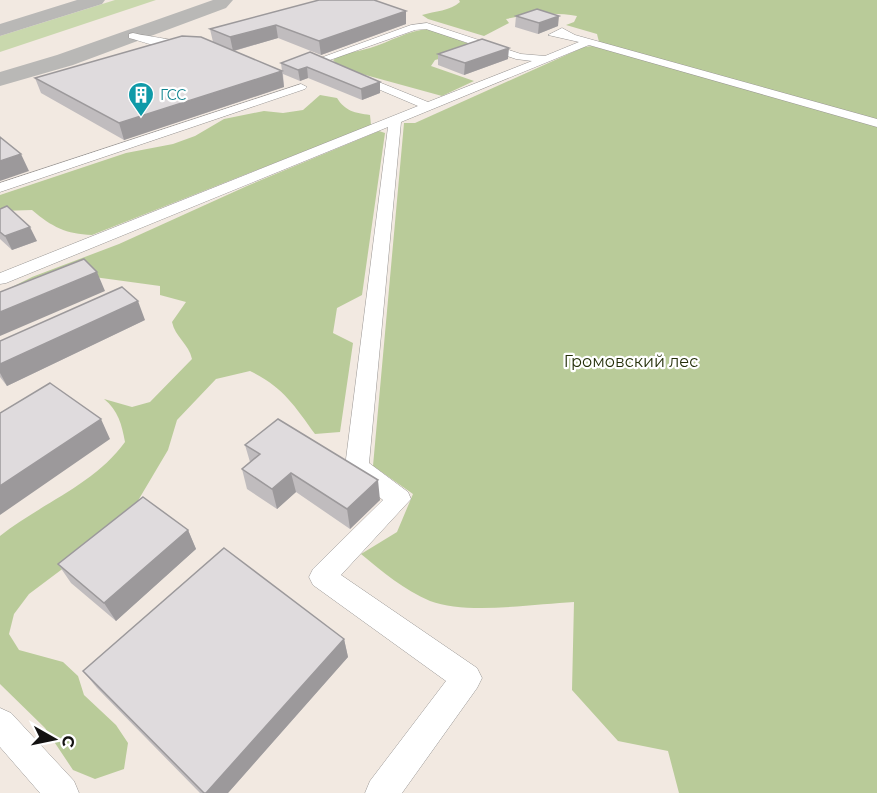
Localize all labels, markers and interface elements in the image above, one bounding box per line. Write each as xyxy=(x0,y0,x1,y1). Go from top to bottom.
building icon: ГСС xyxy=(126,80,156,118)
place label: ГСС xyxy=(160,86,186,104)
park label: Громовский лес xyxy=(564,352,698,371)
north arrow xyxy=(24,709,84,769)
text: С xyxy=(58,734,79,749)

